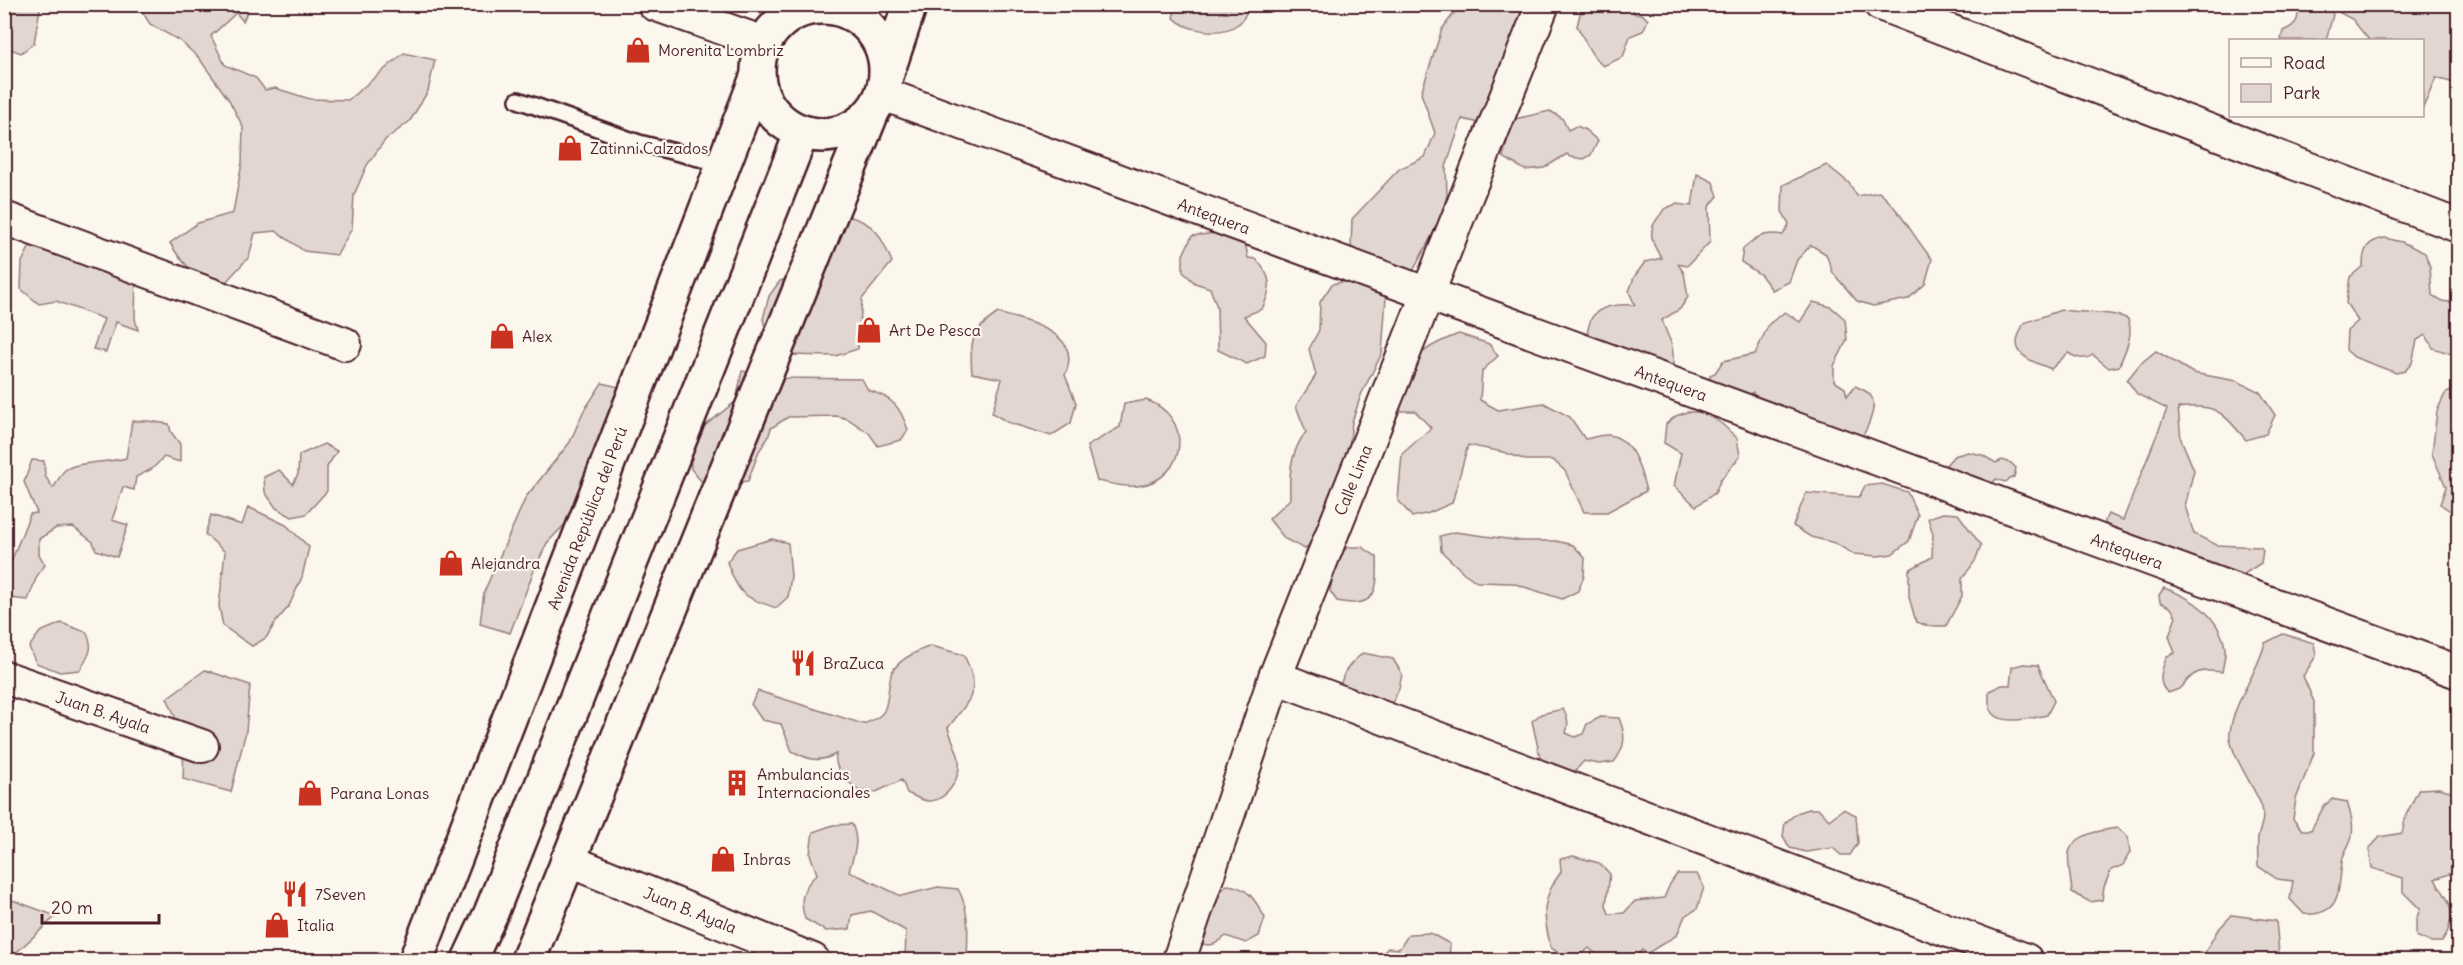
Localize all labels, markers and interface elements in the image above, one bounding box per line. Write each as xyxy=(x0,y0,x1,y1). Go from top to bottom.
shop icon: Morenita Lombriz xyxy=(623,35,653,65)
legend xyxy=(2229,39,2424,117)
place label: Morenita Lombriz xyxy=(658,40,784,60)
text: Road xyxy=(2283,51,2326,74)
text: Park xyxy=(2283,81,2320,104)
shop icon: Zatinni Calzados xyxy=(555,133,585,163)
place label: Zatinni Calzados xyxy=(590,138,708,158)
street label: Antequera xyxy=(1175,194,1253,238)
shop icon: Art De Pesca xyxy=(854,315,884,345)
place label: Art De Pesca xyxy=(889,320,981,340)
shop icon: Alex xyxy=(487,321,517,351)
place label: Alex xyxy=(522,326,552,346)
street label: Antequera xyxy=(1632,361,1710,405)
street label: Avenida República del Perú xyxy=(543,424,631,612)
street label: Calle Lima xyxy=(1330,442,1376,518)
street label: Antequera xyxy=(2088,529,2166,573)
shop icon: Alejandra xyxy=(436,548,466,578)
place label: Alejandra xyxy=(471,553,540,573)
restaurant icon: BraZuca xyxy=(788,648,818,678)
place label: BraZuca xyxy=(823,653,884,673)
street label: Juan B. Ayala xyxy=(53,687,153,737)
place label: Ambulancias Internacionales xyxy=(757,764,870,802)
building icon: Ambulancias Internacionales xyxy=(722,768,752,798)
shop icon: Parana Lonas xyxy=(295,778,325,808)
place label: Parana Lonas xyxy=(330,783,429,803)
shop icon: Inbras xyxy=(708,844,738,874)
place label: Inbras xyxy=(743,849,791,869)
restaurant icon: 7Seven xyxy=(280,879,310,909)
street label: Juan B. Ayala xyxy=(641,882,739,938)
place label: 7Seven xyxy=(315,884,366,904)
scale bar xyxy=(42,887,159,925)
text: 20 m xyxy=(51,896,93,919)
shop icon: Italia xyxy=(262,910,292,940)
place label: Italia xyxy=(297,915,334,935)

